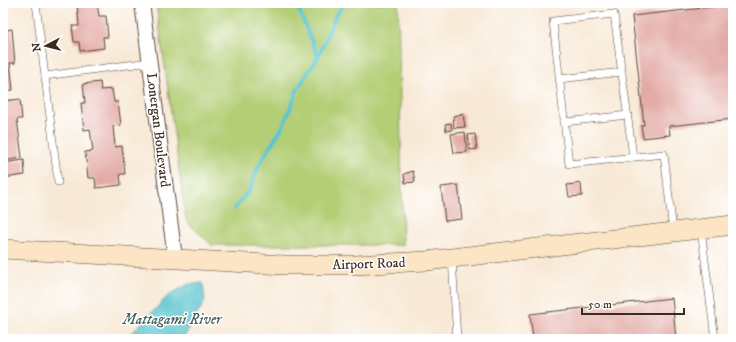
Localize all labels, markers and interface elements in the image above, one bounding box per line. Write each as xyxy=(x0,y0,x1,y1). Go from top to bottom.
north arrow xyxy=(26,26,66,66)
text: N xyxy=(30,42,45,52)
street label: Lonergan Boulevard xyxy=(142,72,174,188)
street label: Airport Road xyxy=(332,254,406,274)
scale bar xyxy=(582,290,684,316)
text: 50 m xyxy=(588,297,612,312)
water label: Mattagami River xyxy=(122,310,223,329)

